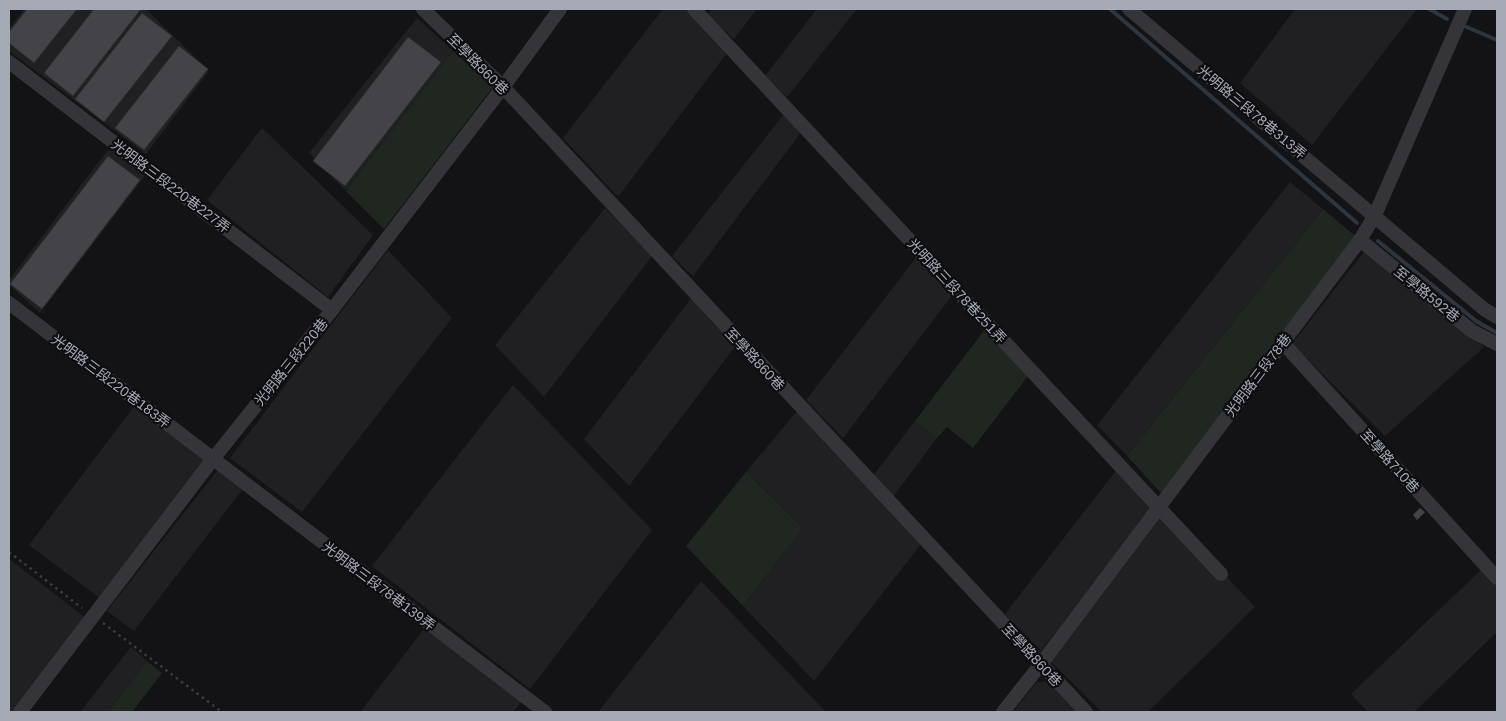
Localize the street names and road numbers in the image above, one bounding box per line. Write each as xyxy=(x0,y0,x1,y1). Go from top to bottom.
street label: 至學路860巷 xyxy=(444,30,512,98)
street label: 光明路三段78巷313弄 xyxy=(1194,62,1310,162)
street label: 光明路三段220巷227弄 xyxy=(108,136,234,236)
street label: 光明路三段78巷251弄 xyxy=(904,235,1010,347)
street label: 至學路592巷 xyxy=(1391,263,1463,325)
street label: 光明路三段220巷 xyxy=(251,315,331,409)
street label: 至學路860巷 xyxy=(722,325,788,393)
street label: 光明路三段78巷 xyxy=(1222,330,1294,420)
street label: 光明路三段220巷183弄 xyxy=(48,331,174,431)
street label: 至學路710巷 xyxy=(1358,426,1422,496)
street label: 光明路三段78巷139弄 xyxy=(320,538,438,634)
street label: 至學路860巷 xyxy=(999,621,1065,689)

